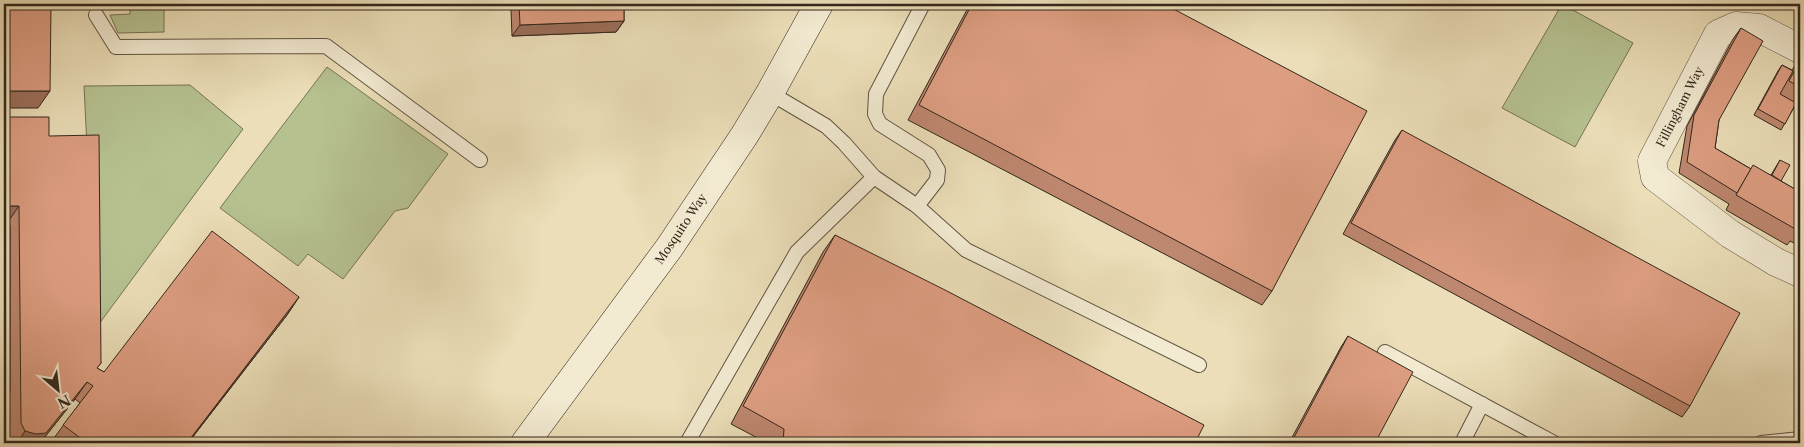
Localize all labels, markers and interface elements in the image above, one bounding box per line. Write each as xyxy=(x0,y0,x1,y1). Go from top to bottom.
street label: Fillingham Way xyxy=(1653,64,1706,150)
street label: Mosquito Way xyxy=(651,190,710,267)
north arrow xyxy=(32,364,82,414)
text: N xyxy=(55,391,74,412)

